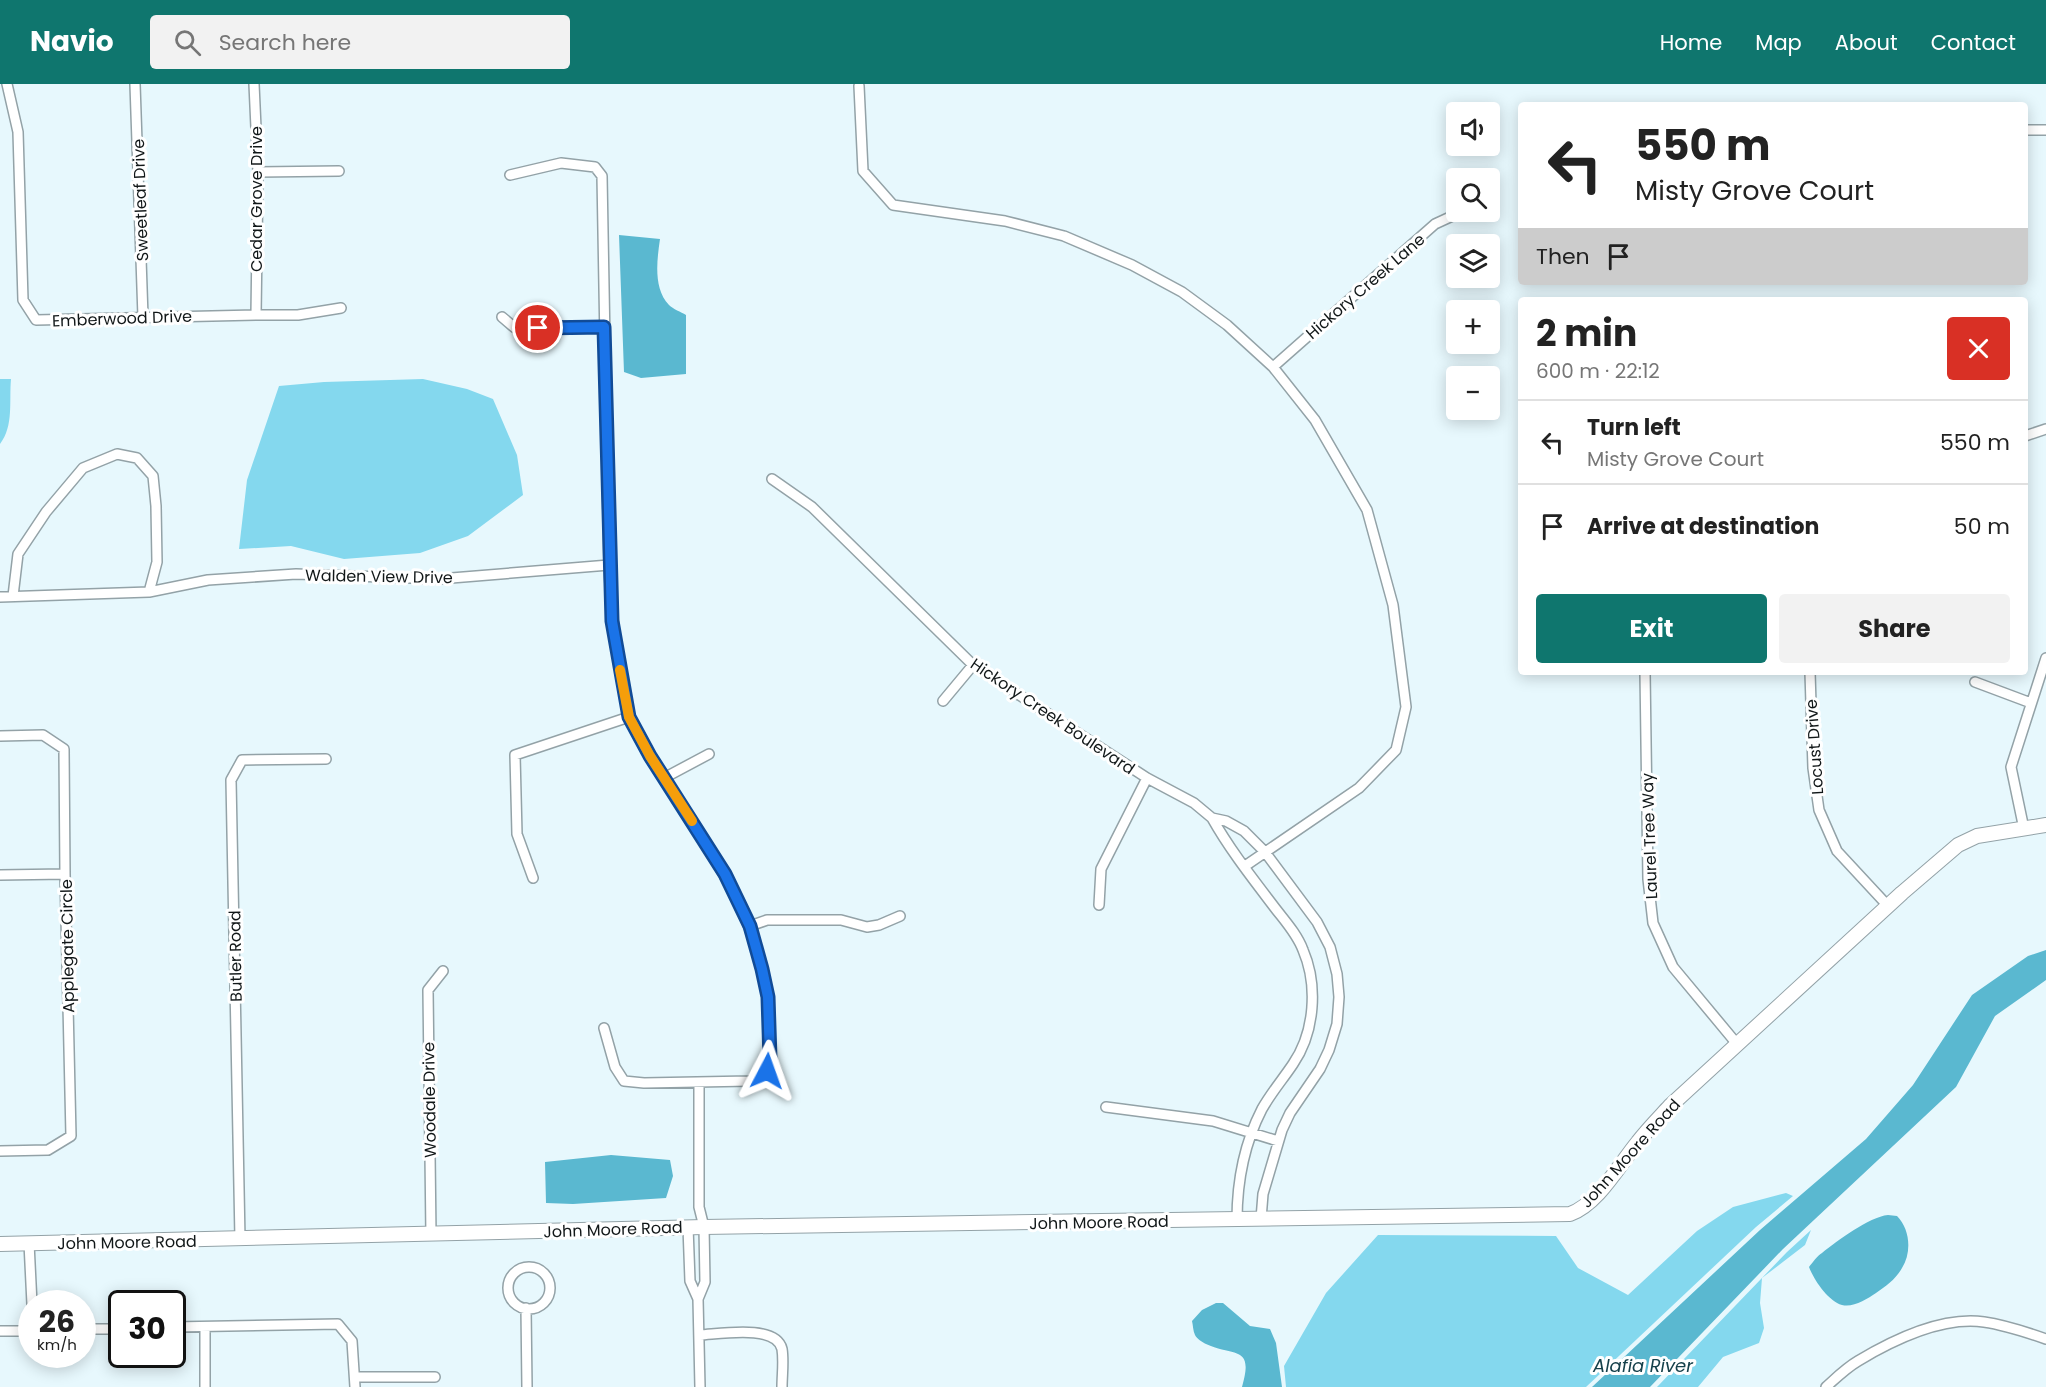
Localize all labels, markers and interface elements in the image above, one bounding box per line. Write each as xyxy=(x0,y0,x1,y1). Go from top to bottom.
search box xyxy=(150,15,570,69)
text: Navio xyxy=(30,22,114,61)
icon: search xyxy=(171,26,204,59)
text: Search here xyxy=(219,27,351,58)
text: Home xyxy=(1660,28,1722,57)
text: Map xyxy=(1755,28,1802,57)
text: About xyxy=(1835,28,1898,57)
text: Contact xyxy=(1931,28,2016,57)
map controls xyxy=(1446,102,1500,420)
button: sound xyxy=(1446,102,1500,156)
text: 550 m xyxy=(1635,116,1770,175)
street label: Cedar Grove Drive xyxy=(245,126,268,272)
icon: left xyxy=(1536,126,1614,204)
street label: Sweetleaf Drive xyxy=(127,138,154,262)
button: search xyxy=(1446,168,1500,222)
text: Misty Grove Court xyxy=(1635,172,1874,209)
street label: Hickory Creek Lane xyxy=(1301,228,1430,345)
button: layers xyxy=(1446,234,1500,288)
icon: arrive xyxy=(1602,240,1635,273)
text: Then xyxy=(1536,241,1590,272)
button: + xyxy=(1446,300,1500,354)
pin xyxy=(512,302,563,353)
street label: Emberwood Drive xyxy=(52,305,193,332)
text: 2 min xyxy=(1536,308,1637,359)
icon: arrive xyxy=(521,311,554,344)
button: close xyxy=(1947,317,2010,380)
text: 600 m · 22:12 xyxy=(1536,357,1660,385)
button: − xyxy=(1446,366,1500,420)
text: Turn left xyxy=(1587,412,1681,443)
icon: left xyxy=(1536,426,1569,459)
text: 550 m xyxy=(1940,427,2010,458)
text: Misty Grove Court xyxy=(1587,445,1764,473)
icon: arrive xyxy=(1536,510,1569,543)
text: Arrive at destination xyxy=(1587,511,1819,542)
text: 50 m xyxy=(1954,511,2010,542)
street label: Walden View Drive xyxy=(305,564,453,589)
button: Exit xyxy=(1536,594,1767,663)
button: Share xyxy=(1779,594,2010,663)
street label: Hickory Creek Boulevard xyxy=(966,653,1140,780)
street label: Locust Drive xyxy=(1800,698,1829,795)
street label: Laurel Tree Way xyxy=(1636,772,1663,899)
street label: Applegate Circle xyxy=(55,879,80,1013)
street label: Butler Road xyxy=(223,910,248,1002)
position arrow xyxy=(735,1039,799,1103)
street label: Woodale Drive xyxy=(417,1042,442,1158)
street label: John Moore Road xyxy=(1575,1094,1686,1213)
street label: John Moore Road xyxy=(1029,1210,1169,1235)
street label: John Moore Road xyxy=(543,1216,683,1243)
street label: John Moore Road xyxy=(57,1230,197,1255)
speed limit sign: 30 xyxy=(108,1290,186,1368)
text: 26 xyxy=(39,1300,75,1343)
text: km/h xyxy=(37,1334,77,1355)
water label: Alafia River xyxy=(1592,1353,1694,1378)

